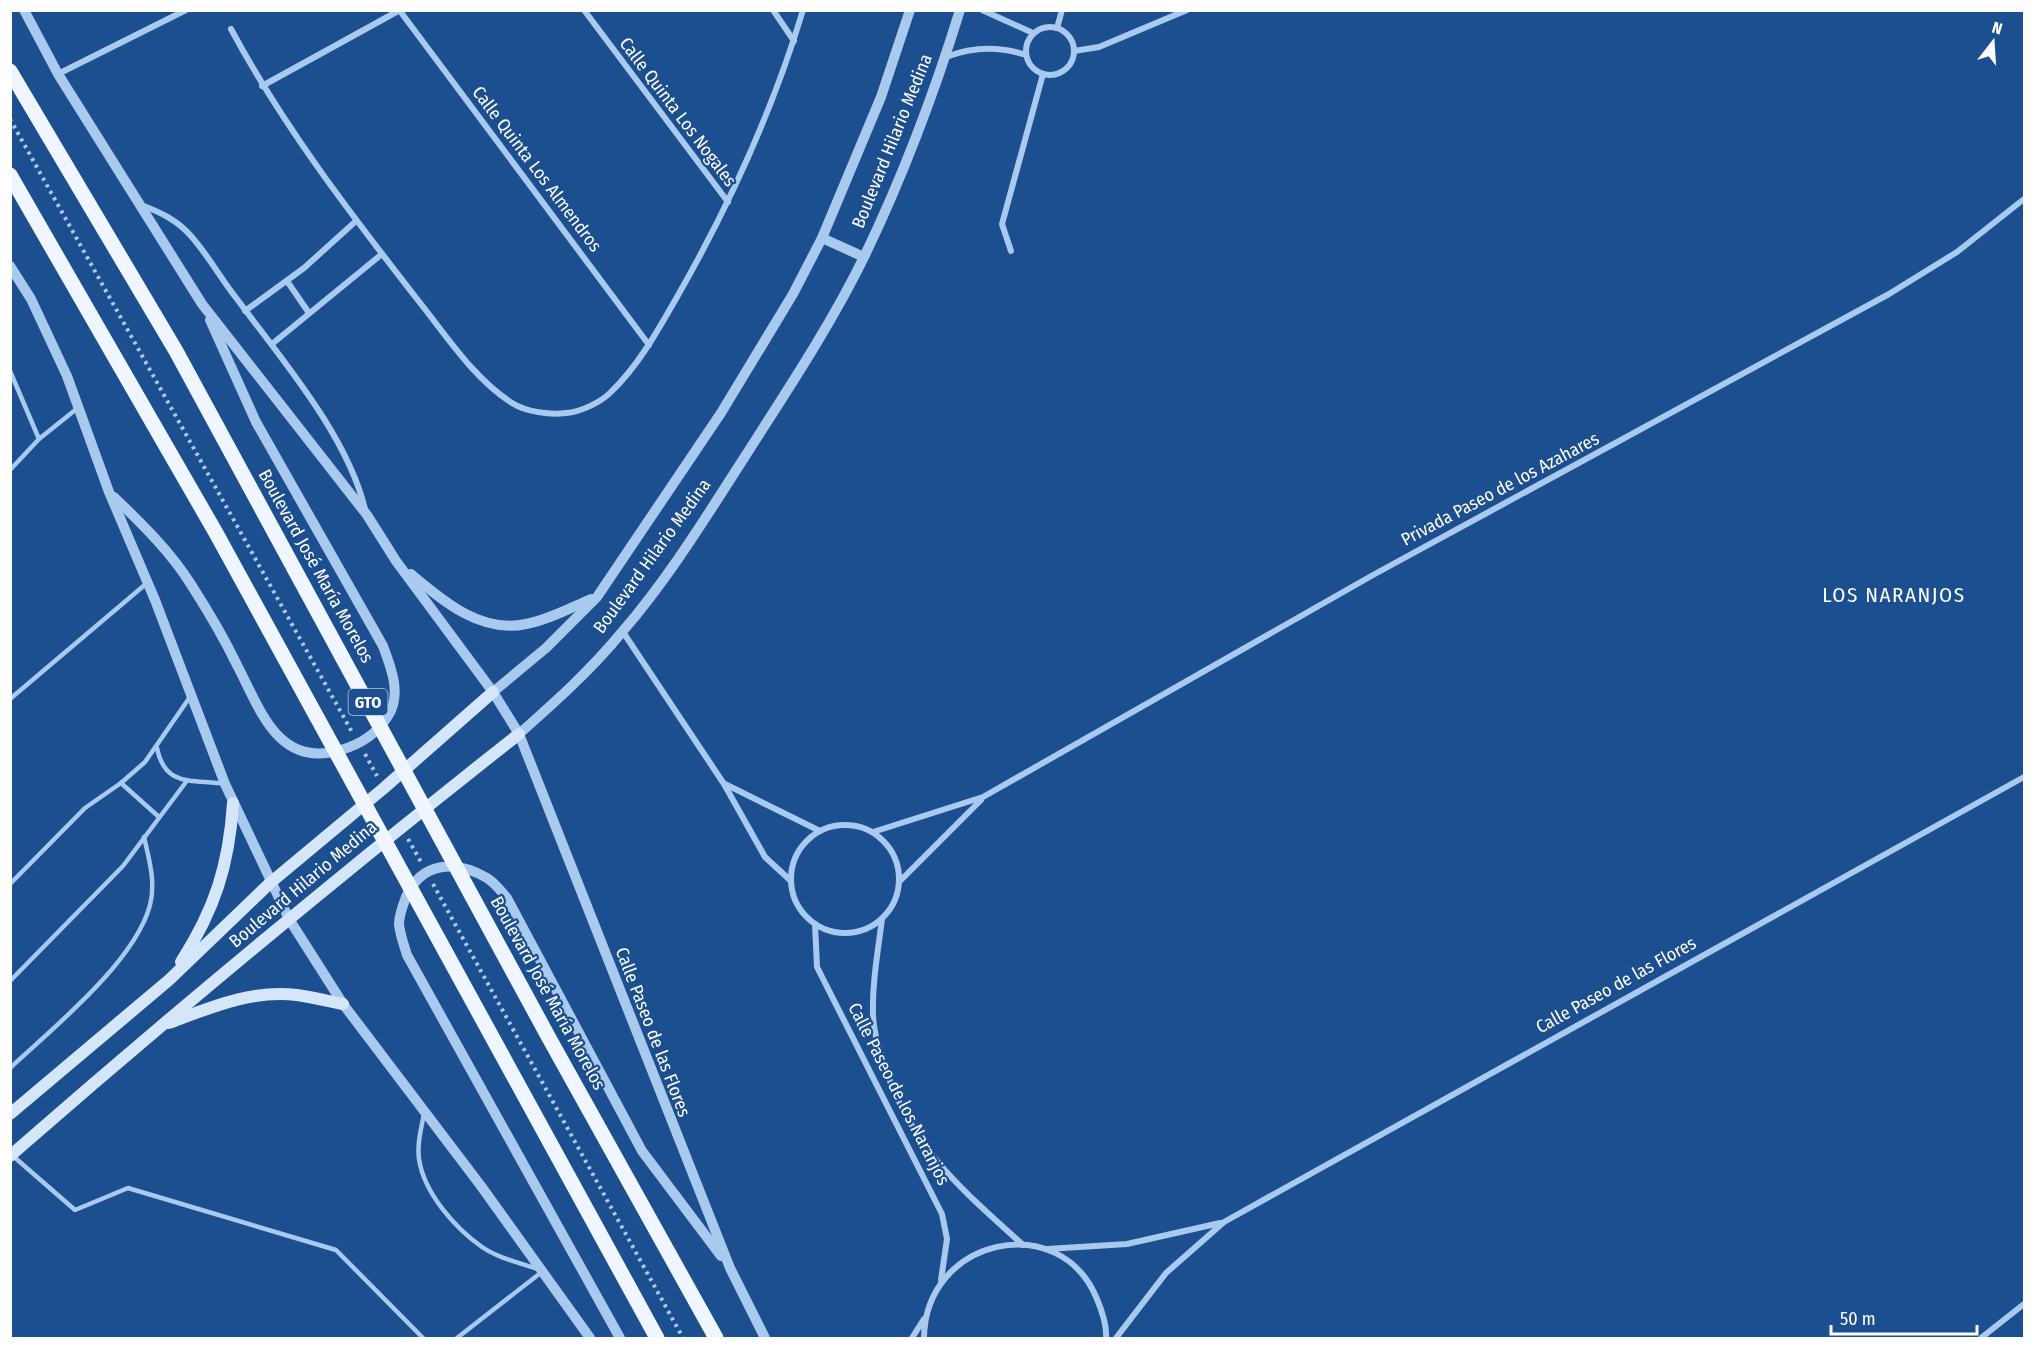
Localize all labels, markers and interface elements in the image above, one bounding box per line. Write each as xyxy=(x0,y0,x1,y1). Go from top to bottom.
north arrow xyxy=(1963,12,2023,72)
text: N xyxy=(1990,18,2005,39)
street label: Calle Quinta Los Nogales xyxy=(615,33,741,191)
street label: Boulevard Hilario Medina xyxy=(847,50,937,231)
street label: Calle Quinta Los Almendros xyxy=(468,82,607,256)
street label: Privada Paseo de los Azahares xyxy=(1397,427,1603,551)
street label: Boulevard José María Morelos xyxy=(254,465,379,667)
street label: Boulevard Hilario Medina xyxy=(588,474,716,638)
district label: LOS NARANJOS xyxy=(1822,582,1966,608)
road number: GTO xyxy=(348,689,388,715)
street label: Boulevard Hilario Medina xyxy=(225,816,381,952)
street label: Boulevard José María Morelos xyxy=(486,892,611,1094)
street label: Calle Paseo de las Flores xyxy=(1532,932,1700,1038)
street label: Calle Paseo de las Flores xyxy=(611,944,696,1120)
street label: Calle Paseo de los Naranjos xyxy=(843,999,955,1189)
scale bar xyxy=(1831,1298,1976,1336)
text: 50 m xyxy=(1840,1308,1876,1330)

